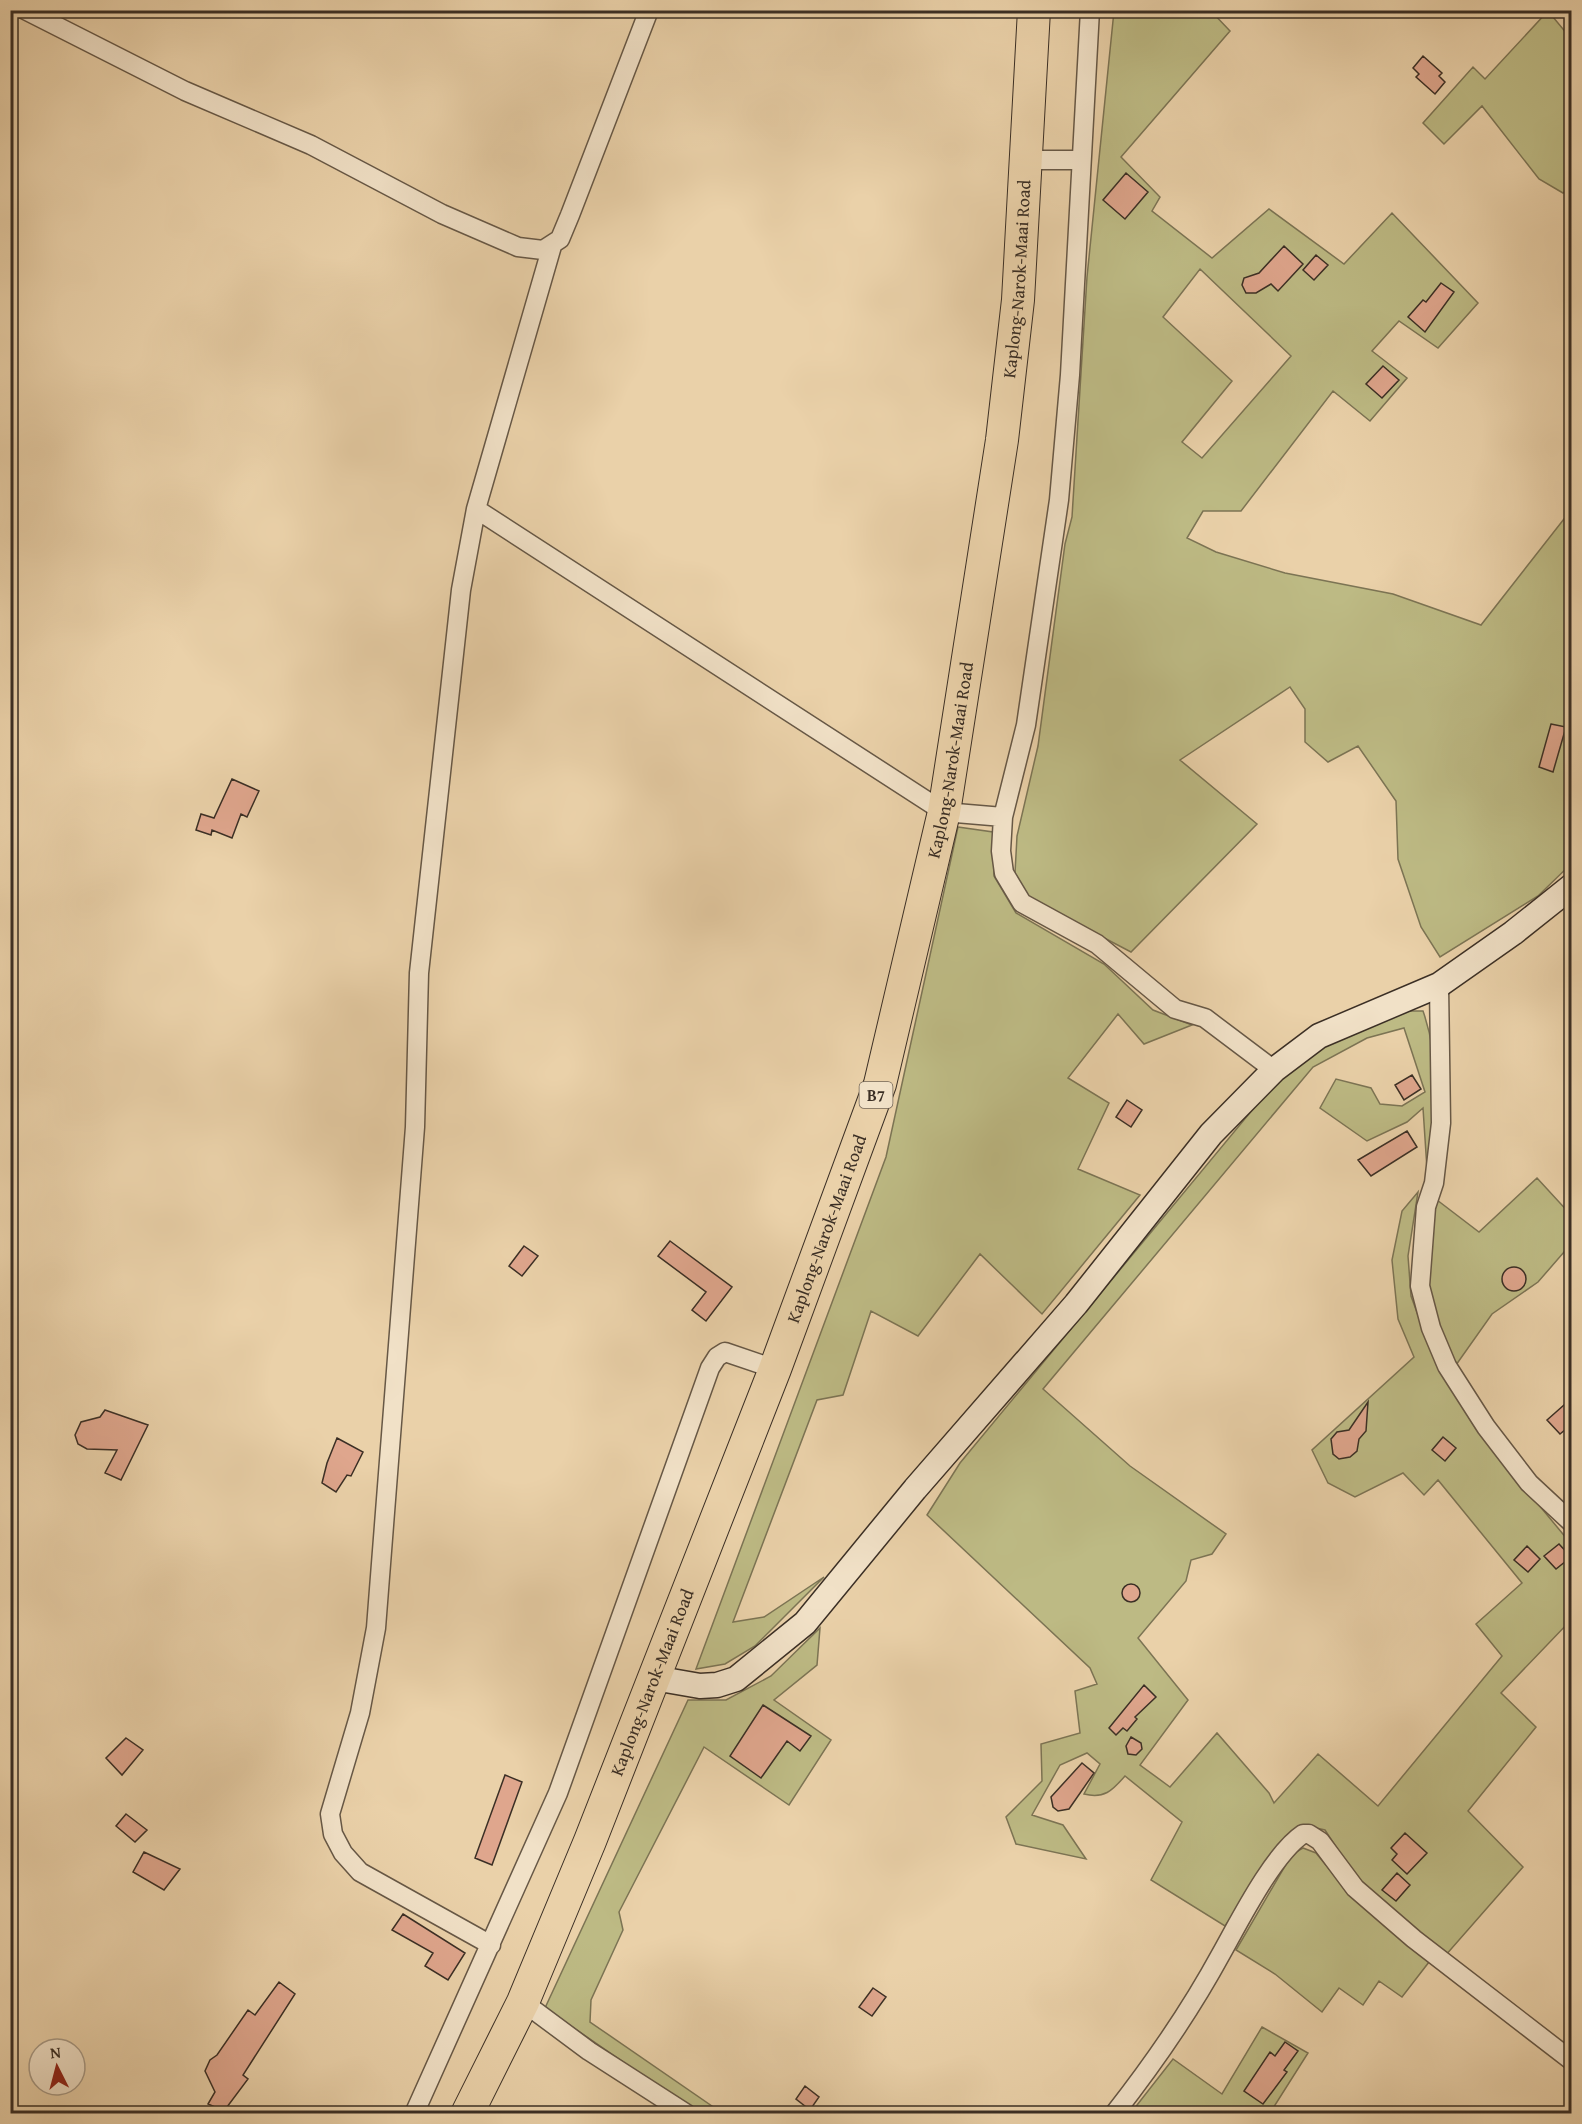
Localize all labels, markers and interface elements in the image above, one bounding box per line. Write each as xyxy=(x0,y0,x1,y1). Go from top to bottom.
street label: Kaplong-Narok-Maai Road xyxy=(995,179,1038,380)
street label: Kaplong-Narok-Maai Road xyxy=(920,660,980,861)
road number: B7 xyxy=(860,1082,892,1108)
street label: Kaplong-Narok-Maai Road xyxy=(779,1130,873,1327)
street label: Kaplong-Narok-Maai Road xyxy=(603,1584,701,1780)
north arrow xyxy=(27,2037,87,2097)
text: N xyxy=(49,2040,62,2065)

